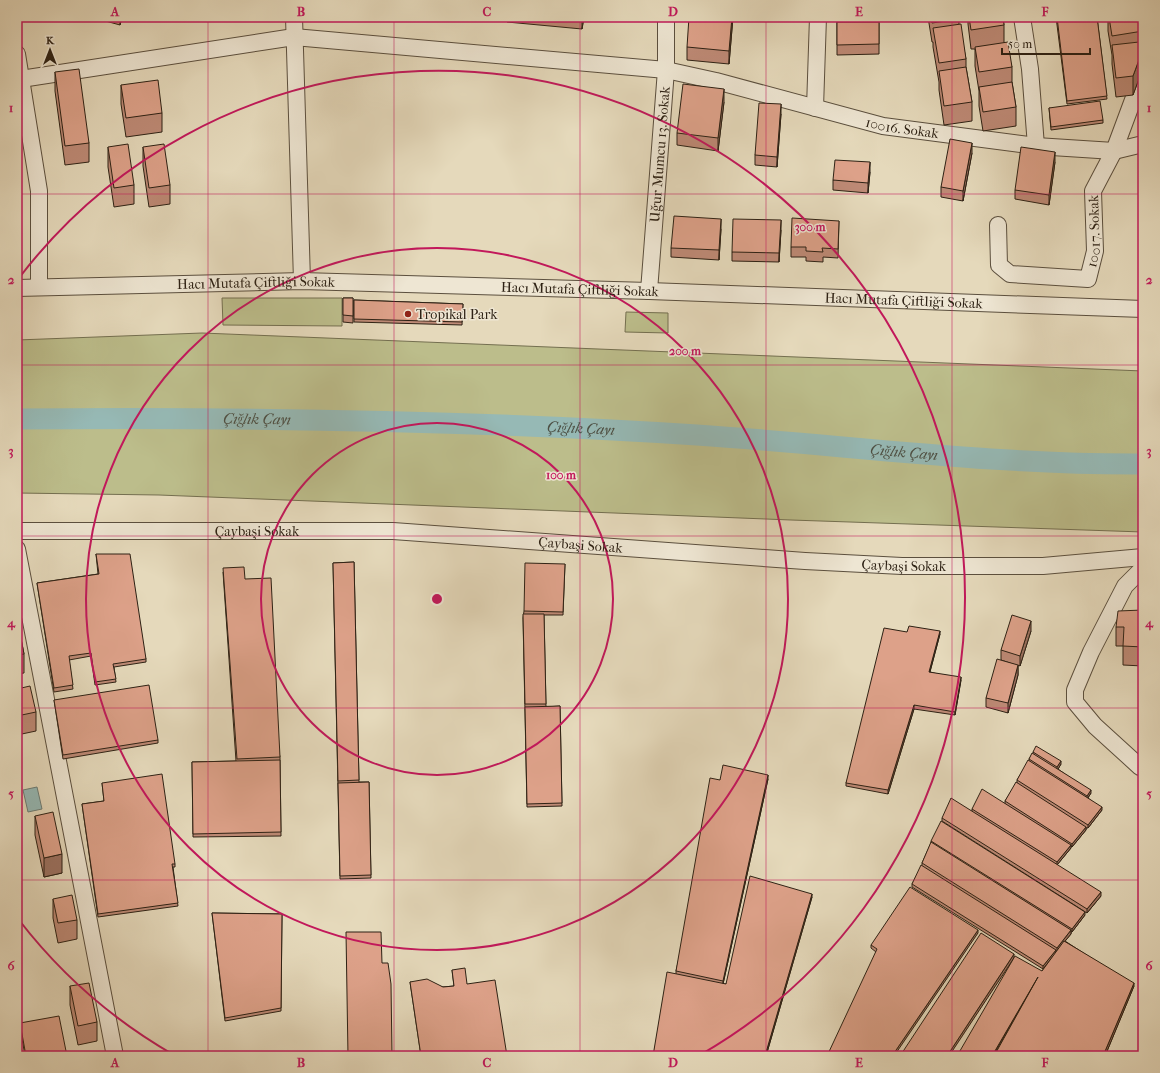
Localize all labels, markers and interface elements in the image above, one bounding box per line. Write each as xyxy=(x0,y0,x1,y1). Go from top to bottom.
text: A xyxy=(110,4,120,19)
text: B xyxy=(297,4,306,19)
text: C xyxy=(483,4,492,19)
text: D xyxy=(668,4,678,19)
text: E xyxy=(855,4,863,19)
text: F xyxy=(1041,4,1049,19)
north arrow xyxy=(30,30,70,70)
scale bar xyxy=(1002,30,1090,56)
text: K xyxy=(46,34,55,47)
text: 50 m xyxy=(1008,37,1032,51)
street label: Uğur Mumcu 13. Sokak xyxy=(646,85,673,223)
text: 1 xyxy=(9,100,14,115)
text: 1 xyxy=(1147,100,1152,115)
street label: 10016. Sokak xyxy=(864,113,940,142)
street label: 10017. Sokak xyxy=(1083,194,1104,269)
text: 300 m xyxy=(795,220,826,235)
text: 2 xyxy=(8,272,15,287)
street label: Hacı Mutafa Çiftliği Sokak xyxy=(177,272,336,293)
text: 2 xyxy=(1146,272,1153,287)
street label: Hacı Mutafa Çiftliği Sokak xyxy=(501,278,660,300)
street label: Hacı Mutafa Çiftliği Sokak xyxy=(824,289,984,312)
place label: Tropikal Park xyxy=(416,306,498,323)
marker: Tropikal Park xyxy=(403,309,413,319)
text: 200 m xyxy=(669,344,702,358)
water label: Çığlık Çayı xyxy=(223,410,291,428)
water label: Çığlık Çayı xyxy=(547,418,615,439)
water label: Çığlık Çayı xyxy=(869,440,938,464)
text: 3 xyxy=(8,443,14,459)
text: 3 xyxy=(1146,443,1152,459)
text: 100 m xyxy=(546,468,577,482)
street label: Çaybaşi Sokak xyxy=(215,523,300,540)
street label: Çaybaşi Sokak xyxy=(538,533,624,556)
street label: Çaybaşi Sokak xyxy=(861,555,947,575)
centre of rings xyxy=(430,592,444,606)
text: 4 xyxy=(6,615,16,631)
text: 4 xyxy=(1144,615,1154,631)
text: 5 xyxy=(8,786,14,801)
text: 5 xyxy=(1146,786,1152,801)
text: 6 xyxy=(7,958,15,973)
text: 6 xyxy=(1145,958,1153,973)
text: A xyxy=(110,1055,120,1070)
text: B xyxy=(297,1055,306,1070)
text: C xyxy=(483,1055,492,1070)
text: D xyxy=(668,1055,678,1070)
text: E xyxy=(855,1055,863,1070)
text: F xyxy=(1041,1055,1049,1070)

